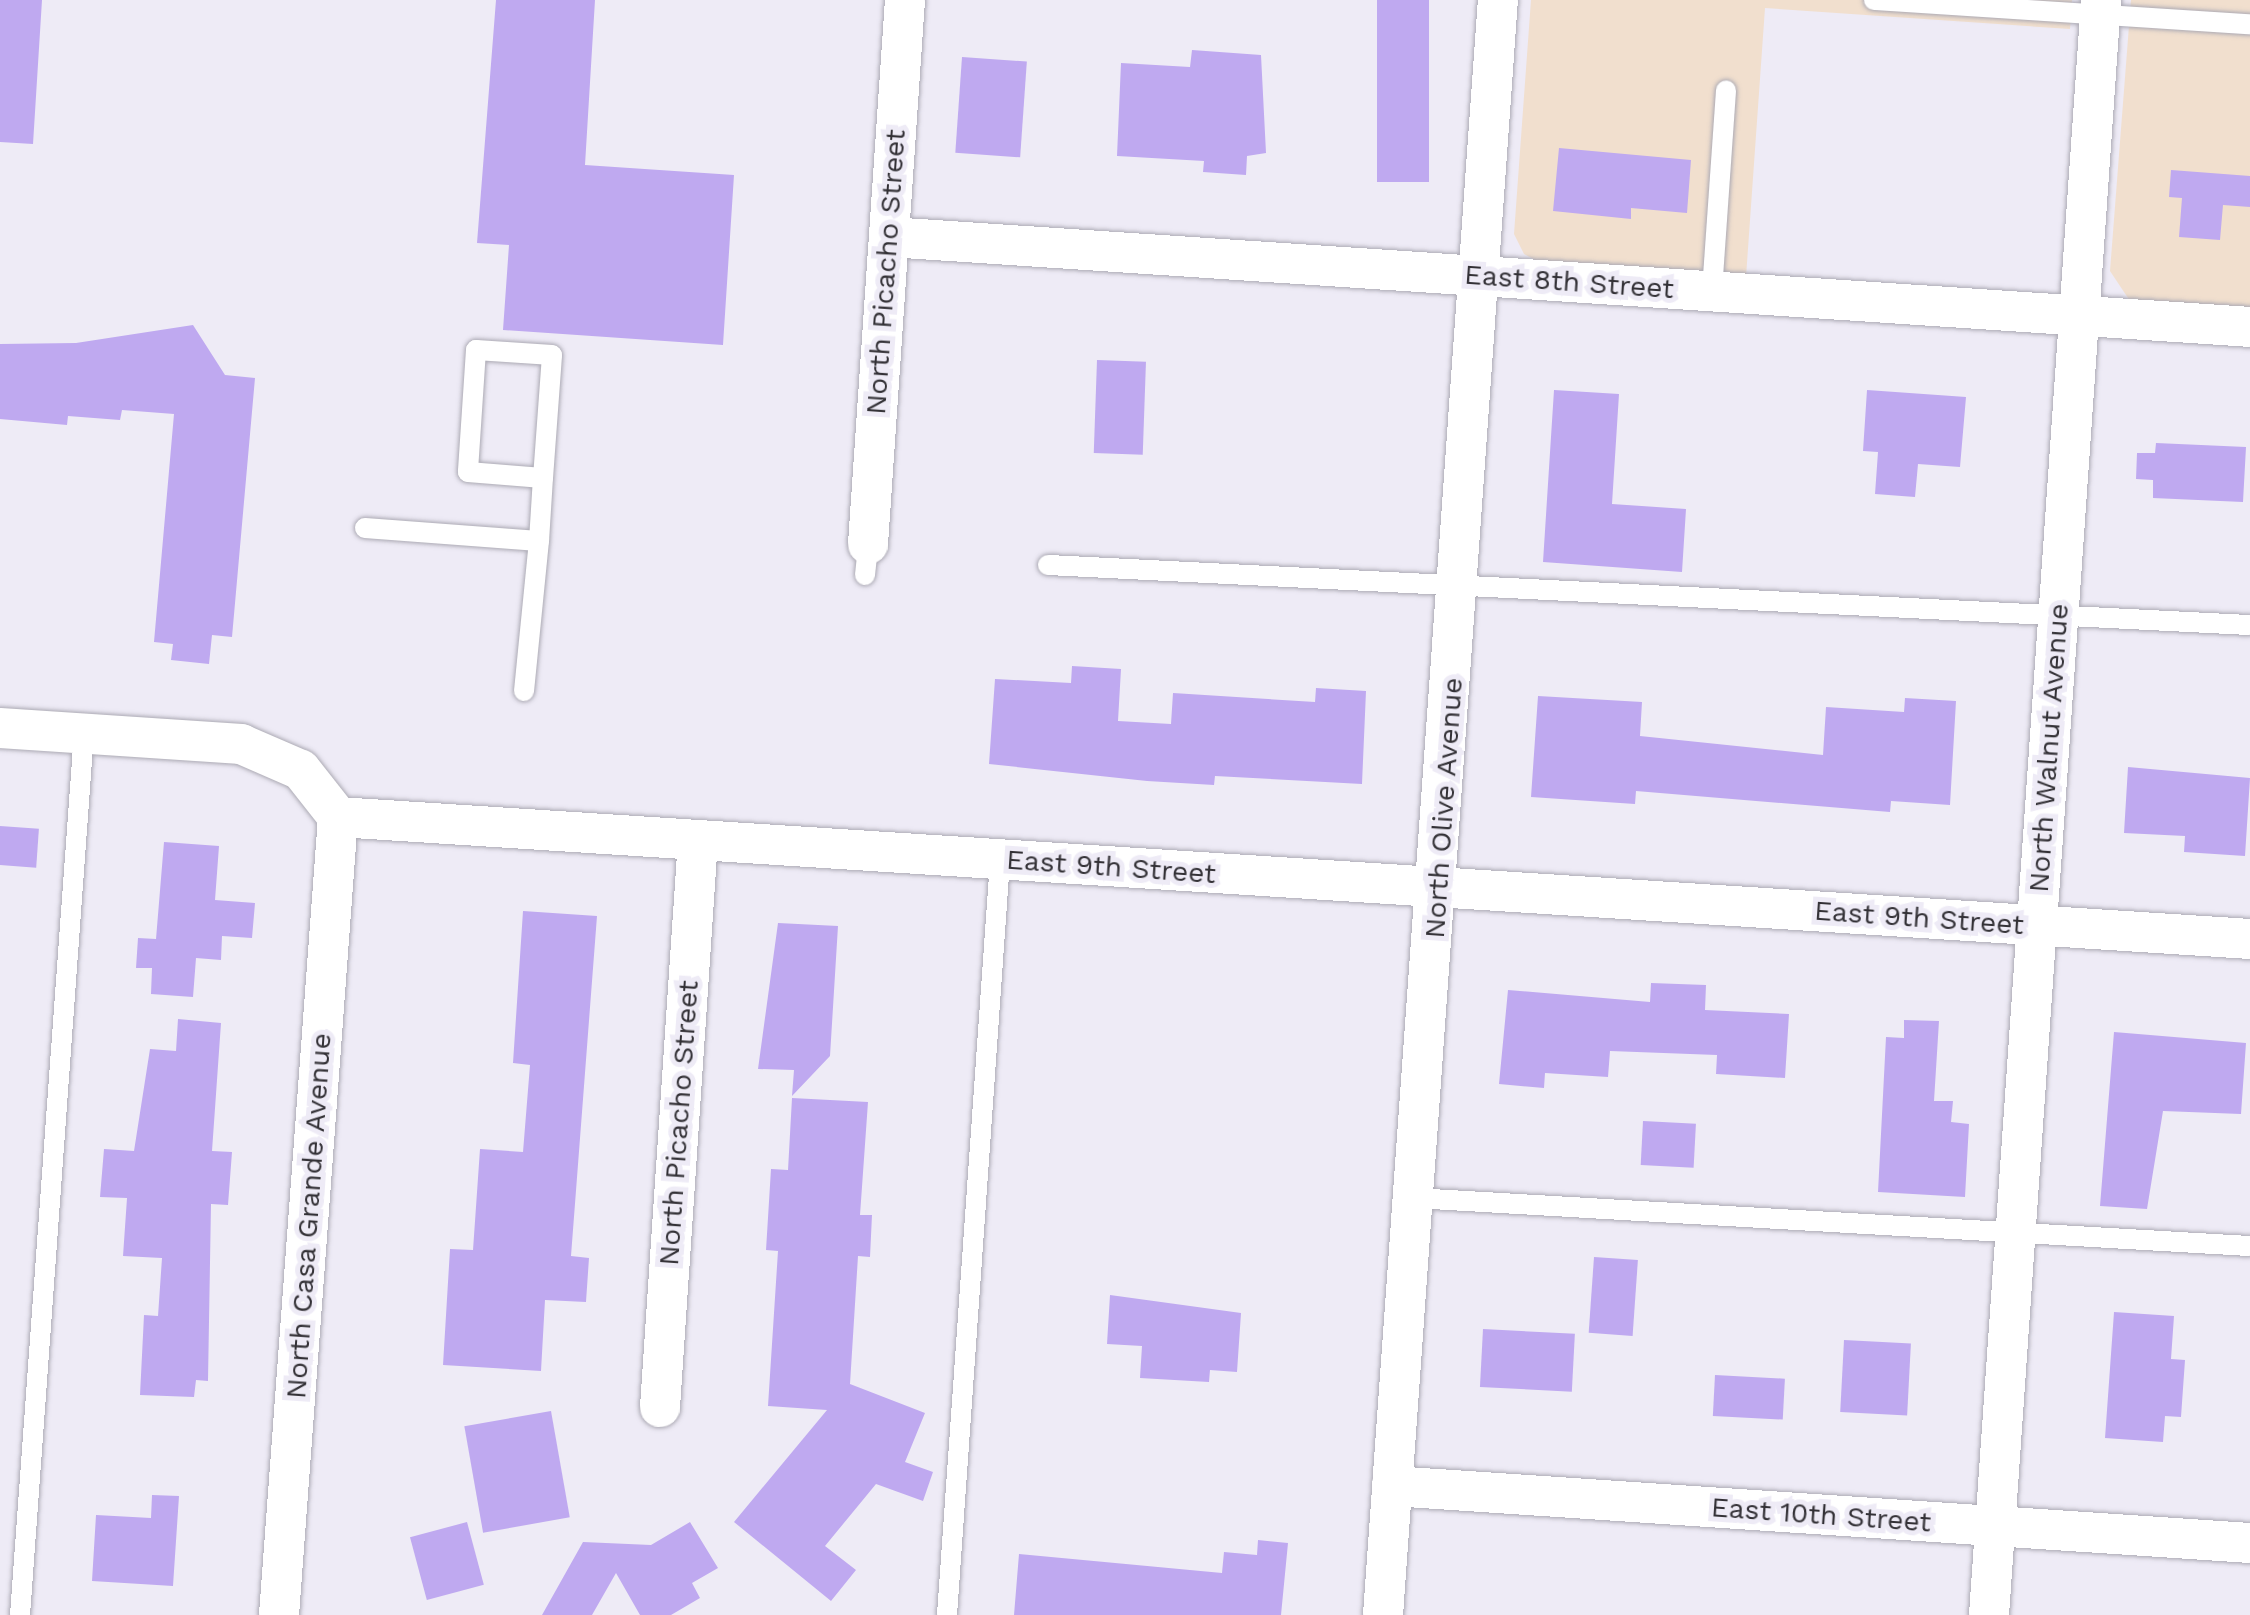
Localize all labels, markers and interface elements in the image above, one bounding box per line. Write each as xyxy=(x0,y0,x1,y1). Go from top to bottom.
street label: North Picacho Street xyxy=(859,128,913,416)
street label: East 8th Street xyxy=(1463,258,1675,306)
street label: North Walnut Avenue xyxy=(2022,601,2076,895)
street label: North Olive Avenue xyxy=(1418,676,1470,940)
street label: East 9th Street xyxy=(1005,843,1217,891)
street label: East 9th Street xyxy=(1813,894,2025,942)
street label: North Picacho Street xyxy=(652,979,706,1267)
street label: North Casa Grande Avenue xyxy=(279,1031,339,1401)
street label: East 10th Street xyxy=(1710,1491,1932,1539)

